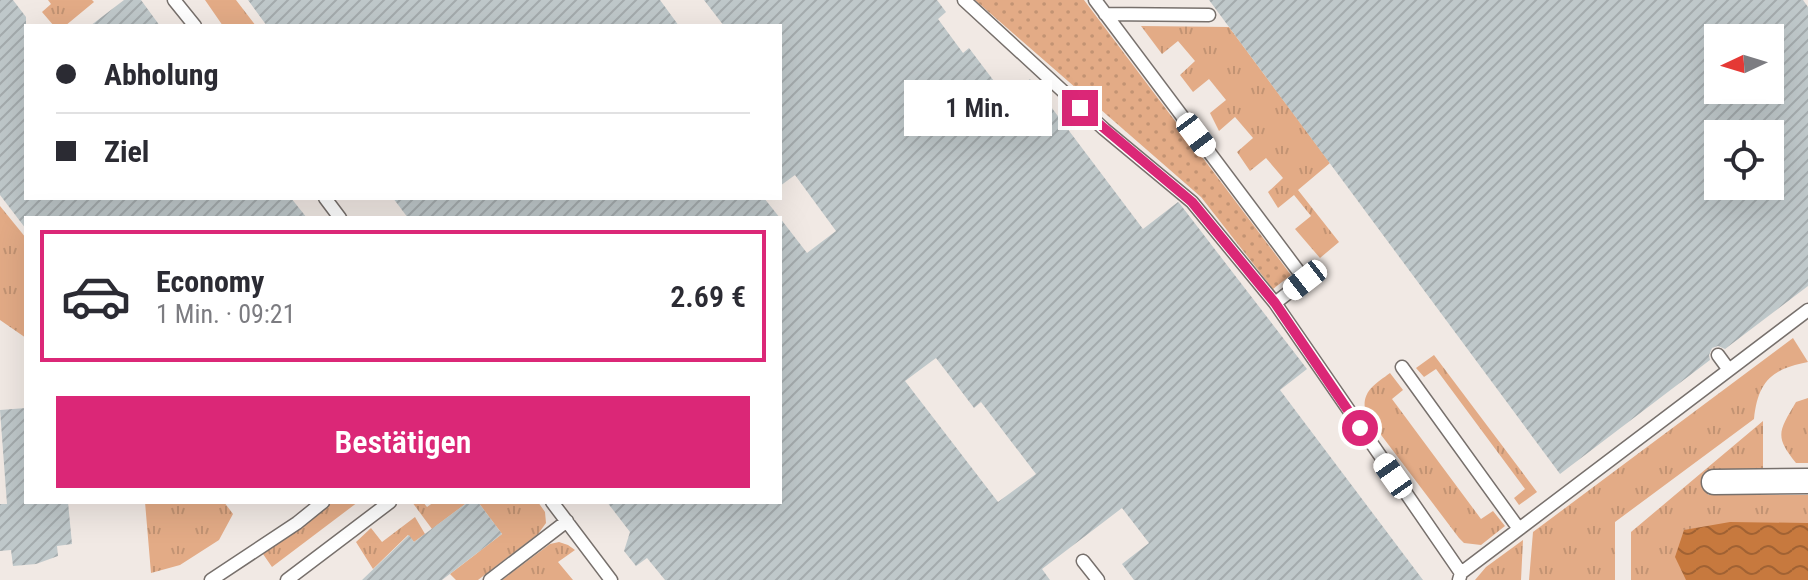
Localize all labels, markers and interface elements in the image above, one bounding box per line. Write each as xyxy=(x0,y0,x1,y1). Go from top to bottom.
north arrow xyxy=(1704,24,1784,104)
map controls xyxy=(1704,24,1784,200)
text: Abholung xyxy=(104,57,219,92)
callout: 1 Min. xyxy=(904,80,1052,136)
route end xyxy=(1062,90,1098,126)
text: 1 Min. xyxy=(945,93,1011,123)
car xyxy=(1172,109,1220,161)
button: locate xyxy=(1704,120,1784,200)
text: Ziel xyxy=(104,134,149,169)
car xyxy=(1279,256,1331,304)
icon: car xyxy=(60,260,132,332)
text: Economy xyxy=(156,264,264,299)
text: 2.69 € xyxy=(670,279,746,314)
text: 1 Min. · 09:21 xyxy=(156,299,296,329)
button: Bestätigen xyxy=(56,396,750,488)
route start xyxy=(1342,410,1378,446)
car xyxy=(1369,449,1417,503)

